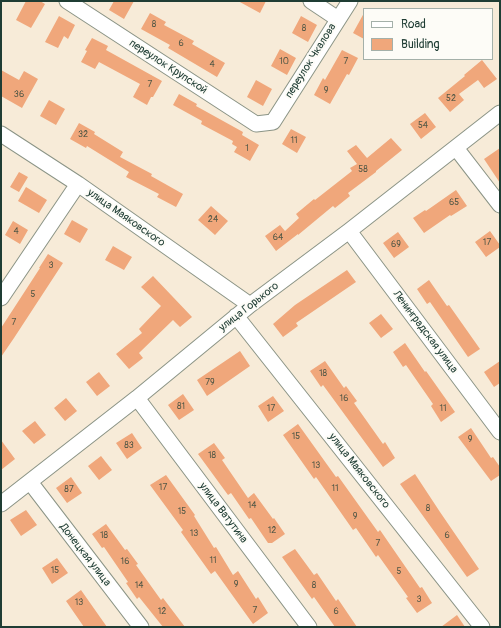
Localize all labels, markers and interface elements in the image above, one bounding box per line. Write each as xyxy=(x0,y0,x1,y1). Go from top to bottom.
legend xyxy=(363,8,493,60)
text: Road xyxy=(401,17,426,32)
house number: 8 xyxy=(152,20,156,30)
street label: переулок Чкалова xyxy=(283,21,339,101)
house number: 8 xyxy=(302,24,306,34)
street label: переулок Крупской xyxy=(127,37,209,97)
text: Building xyxy=(401,37,440,52)
house number: 6 xyxy=(178,39,184,49)
house number: 10 xyxy=(279,57,289,67)
house number: 7 xyxy=(344,57,348,67)
house number: 4 xyxy=(209,60,215,70)
house number: 7 xyxy=(148,80,152,90)
house number: 9 xyxy=(324,86,328,96)
house number: 36 xyxy=(14,90,24,100)
house number: 52 xyxy=(446,94,456,104)
house number: 54 xyxy=(418,121,428,131)
house number: 32 xyxy=(78,130,88,140)
house number: 11 xyxy=(290,136,298,146)
house number: 1 xyxy=(245,144,249,154)
house number: 58 xyxy=(358,165,368,175)
street label: улица Маяковского xyxy=(85,186,167,250)
house number: 65 xyxy=(449,198,459,208)
house number: 24 xyxy=(208,215,218,225)
house number: 4 xyxy=(13,227,19,237)
house number: 64 xyxy=(273,233,283,243)
house number: 17 xyxy=(483,238,491,248)
house number: 69 xyxy=(391,240,401,250)
house number: 3 xyxy=(48,261,54,271)
street label: улица Горького xyxy=(216,279,282,335)
street label: Ленинградская улица xyxy=(390,288,460,376)
house number: 5 xyxy=(31,290,35,300)
house number: 7 xyxy=(12,318,16,328)
house number: 18 xyxy=(319,369,327,379)
house number: 79 xyxy=(205,378,215,388)
house number: 16 xyxy=(340,394,348,404)
house number: 81 xyxy=(177,402,185,412)
house number: 17 xyxy=(267,404,275,414)
house number: 11 xyxy=(439,404,447,414)
street label: улица Маяковского xyxy=(326,431,392,511)
house number: 15 xyxy=(292,432,300,442)
house number: 9 xyxy=(468,435,472,445)
house number: 83 xyxy=(124,441,134,451)
house number: 18 xyxy=(208,451,216,461)
house number: 13 xyxy=(312,461,320,471)
street label: улица Ватутина xyxy=(196,480,250,546)
house number: 17 xyxy=(159,483,167,493)
house number: 11 xyxy=(331,484,339,494)
house number: 87 xyxy=(64,485,74,495)
house number: 14 xyxy=(248,501,256,511)
house number: 8 xyxy=(426,504,430,514)
house number: 15 xyxy=(178,507,186,517)
house number: 9 xyxy=(353,512,357,522)
street label: Донецкая улица xyxy=(56,521,114,589)
house number: 12 xyxy=(268,526,276,536)
house number: 13 xyxy=(190,529,198,539)
house number: 18 xyxy=(100,531,108,541)
house number: 6 xyxy=(444,531,450,541)
house number: 7 xyxy=(376,539,380,549)
house number: 11 xyxy=(209,556,217,566)
house number: 16 xyxy=(121,557,129,567)
house number: 15 xyxy=(51,566,59,576)
house number: 5 xyxy=(397,567,401,577)
house number: 9 xyxy=(234,580,238,590)
house number: 14 xyxy=(135,581,143,591)
house number: 8 xyxy=(312,581,316,591)
house number: 3 xyxy=(416,595,422,605)
house number: 13 xyxy=(75,598,83,608)
house number: 7 xyxy=(253,606,257,616)
house number: 12 xyxy=(158,607,166,617)
house number: 6 xyxy=(333,607,339,617)

